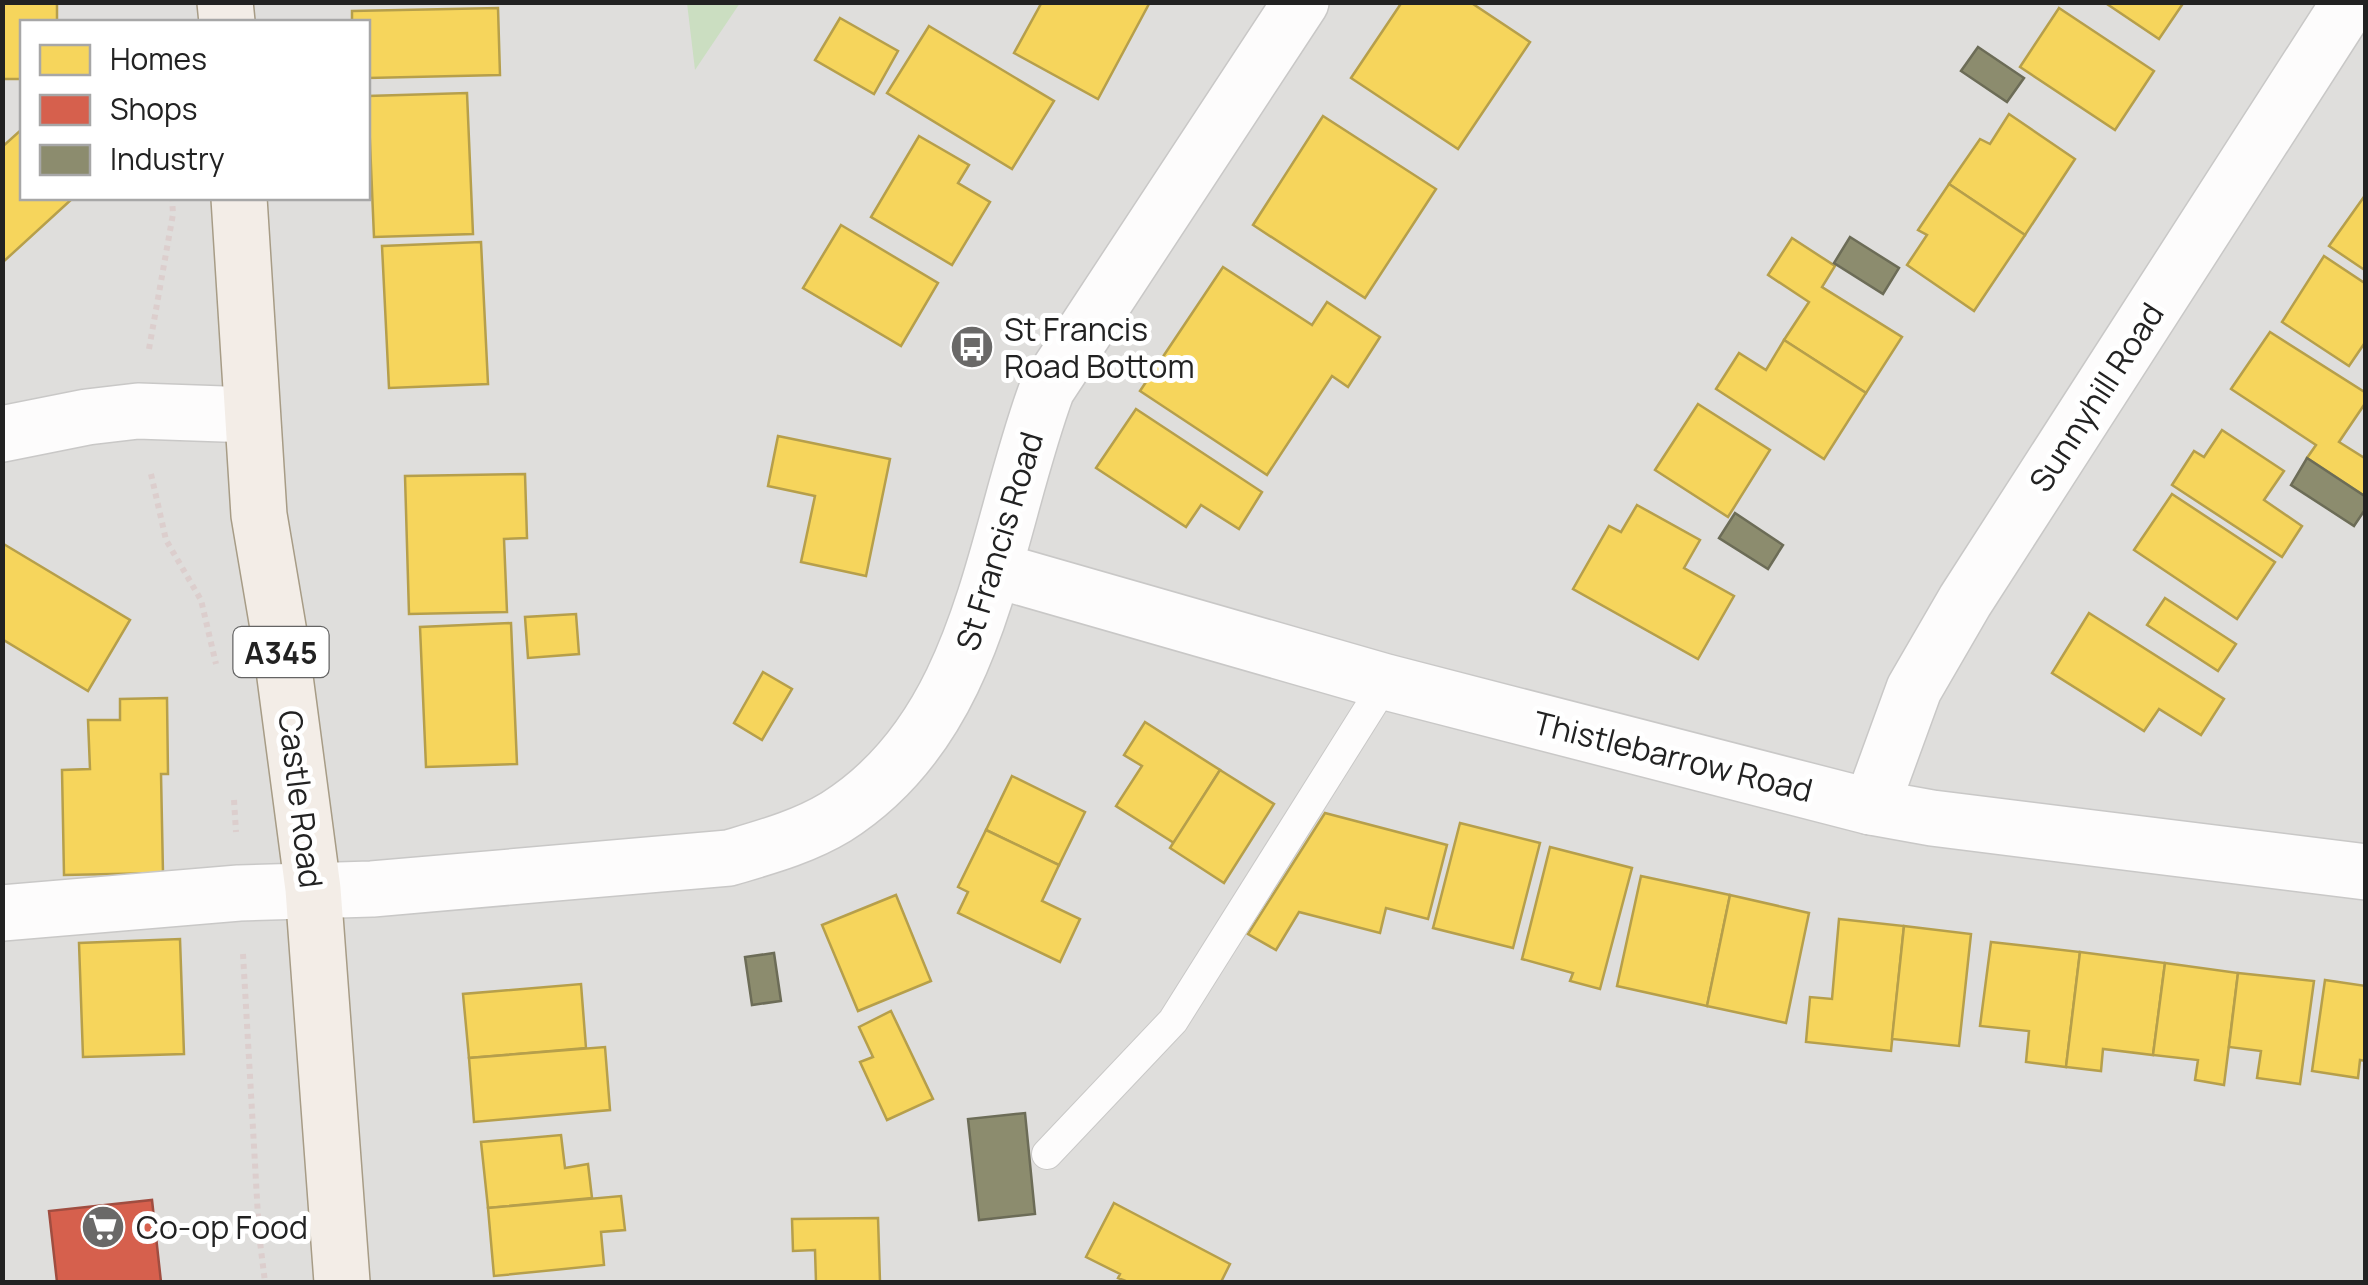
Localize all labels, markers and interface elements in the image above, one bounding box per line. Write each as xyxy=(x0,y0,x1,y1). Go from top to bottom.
legend xyxy=(20,20,370,200)
text: Homes xyxy=(110,38,207,79)
text: Shops xyxy=(110,88,197,129)
text: Industry xyxy=(110,138,225,179)
street label: Sunnyhill Road xyxy=(2019,294,2173,500)
place label: St Francis Road Bottom xyxy=(1004,307,1195,388)
bus stop icon: St Francis Road Bottom xyxy=(949,324,995,370)
street label: St Francis Road xyxy=(945,426,1053,656)
road number: A345 xyxy=(234,627,328,677)
street label: Thistlebarrow Road xyxy=(1529,700,1817,812)
street label: Castle Road xyxy=(268,708,334,890)
supermarket icon: Co-op Food xyxy=(80,1204,126,1250)
place label: Co-op Food xyxy=(136,1205,308,1249)

